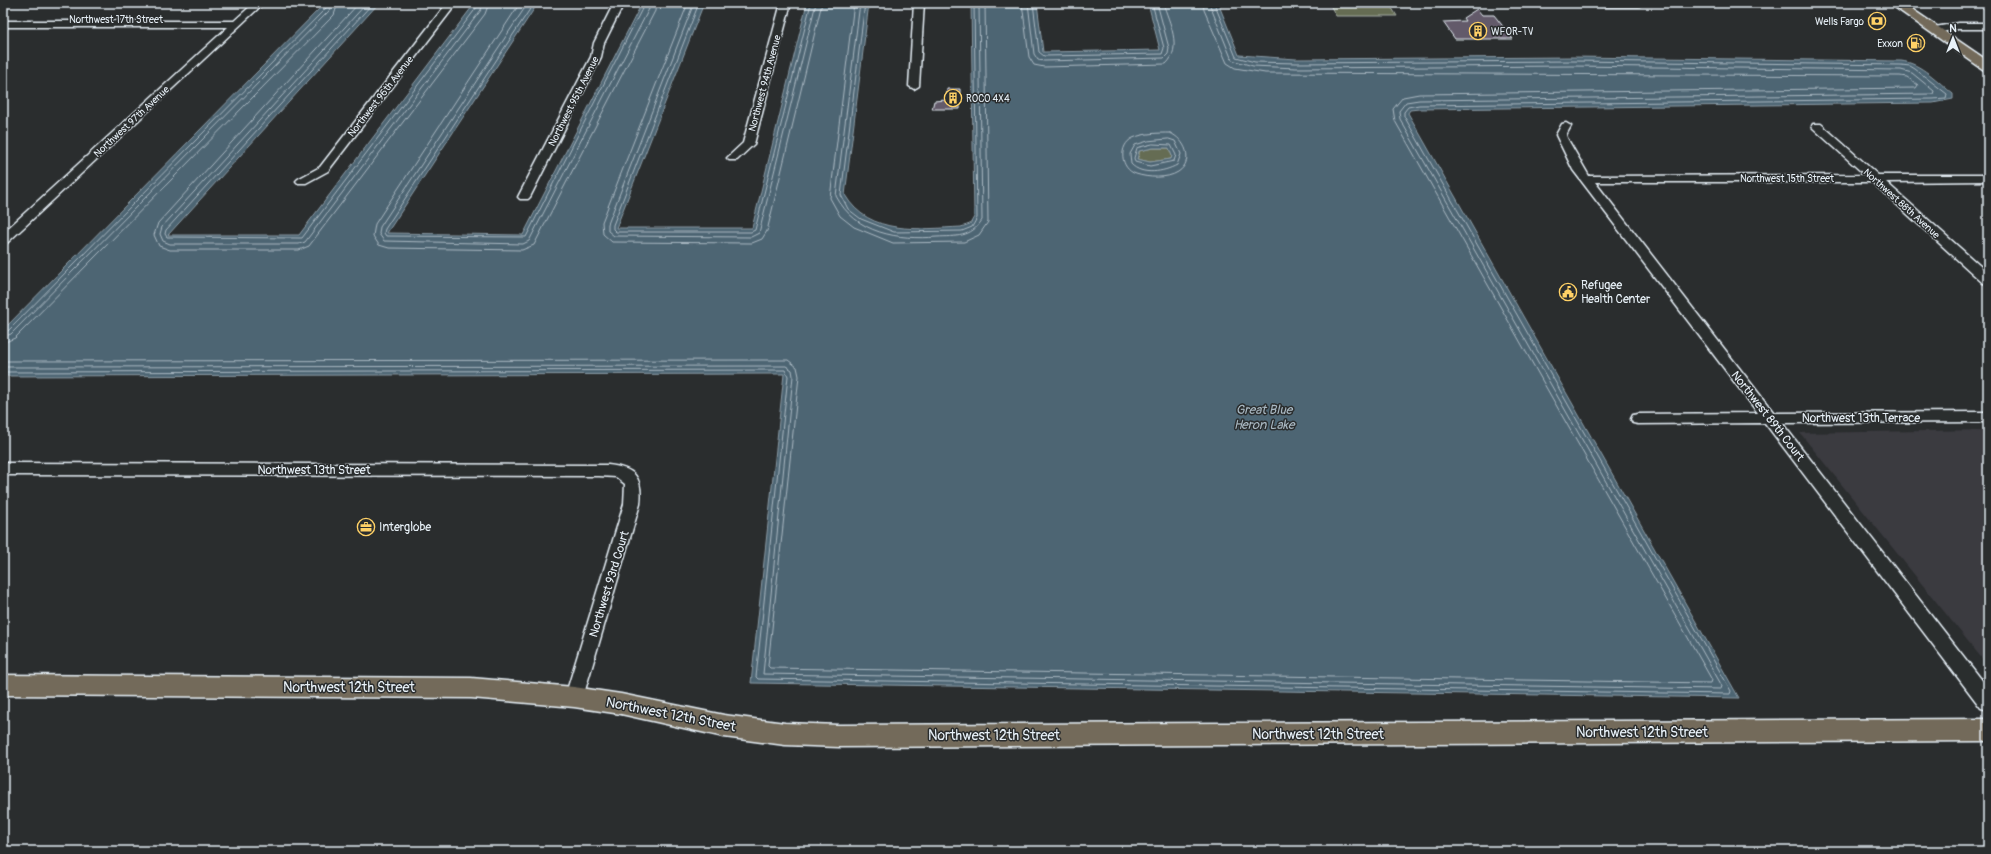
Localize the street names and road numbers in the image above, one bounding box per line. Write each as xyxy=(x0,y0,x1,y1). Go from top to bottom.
street label: Northwest 17th Street xyxy=(69,14,164,26)
street label: Northwest 94th Avenue xyxy=(746,34,784,133)
street label: Northwest 96th Avenue xyxy=(345,54,416,139)
street label: Northwest 95th Avenue xyxy=(546,55,602,148)
street label: Northwest 97th Avenue xyxy=(91,84,172,160)
street label: Northwest 88th Avenue xyxy=(1861,166,1942,241)
street label: Northwest 15th Street xyxy=(1740,173,1835,185)
street label: Northwest 89th Court xyxy=(1728,368,1808,465)
street label: Northwest 13th Terrace xyxy=(1802,411,1920,426)
street label: Northwest 13th Street xyxy=(257,463,371,478)
street label: Northwest 93rd Court xyxy=(586,529,633,639)
street label: Northwest 12th Street xyxy=(283,679,415,696)
street label: Northwest 12th Street xyxy=(604,694,738,735)
street label: Northwest 12th Street xyxy=(1576,724,1708,741)
street label: Northwest 12th Street xyxy=(1252,726,1384,743)
street label: Northwest 12th Street xyxy=(928,727,1060,744)

